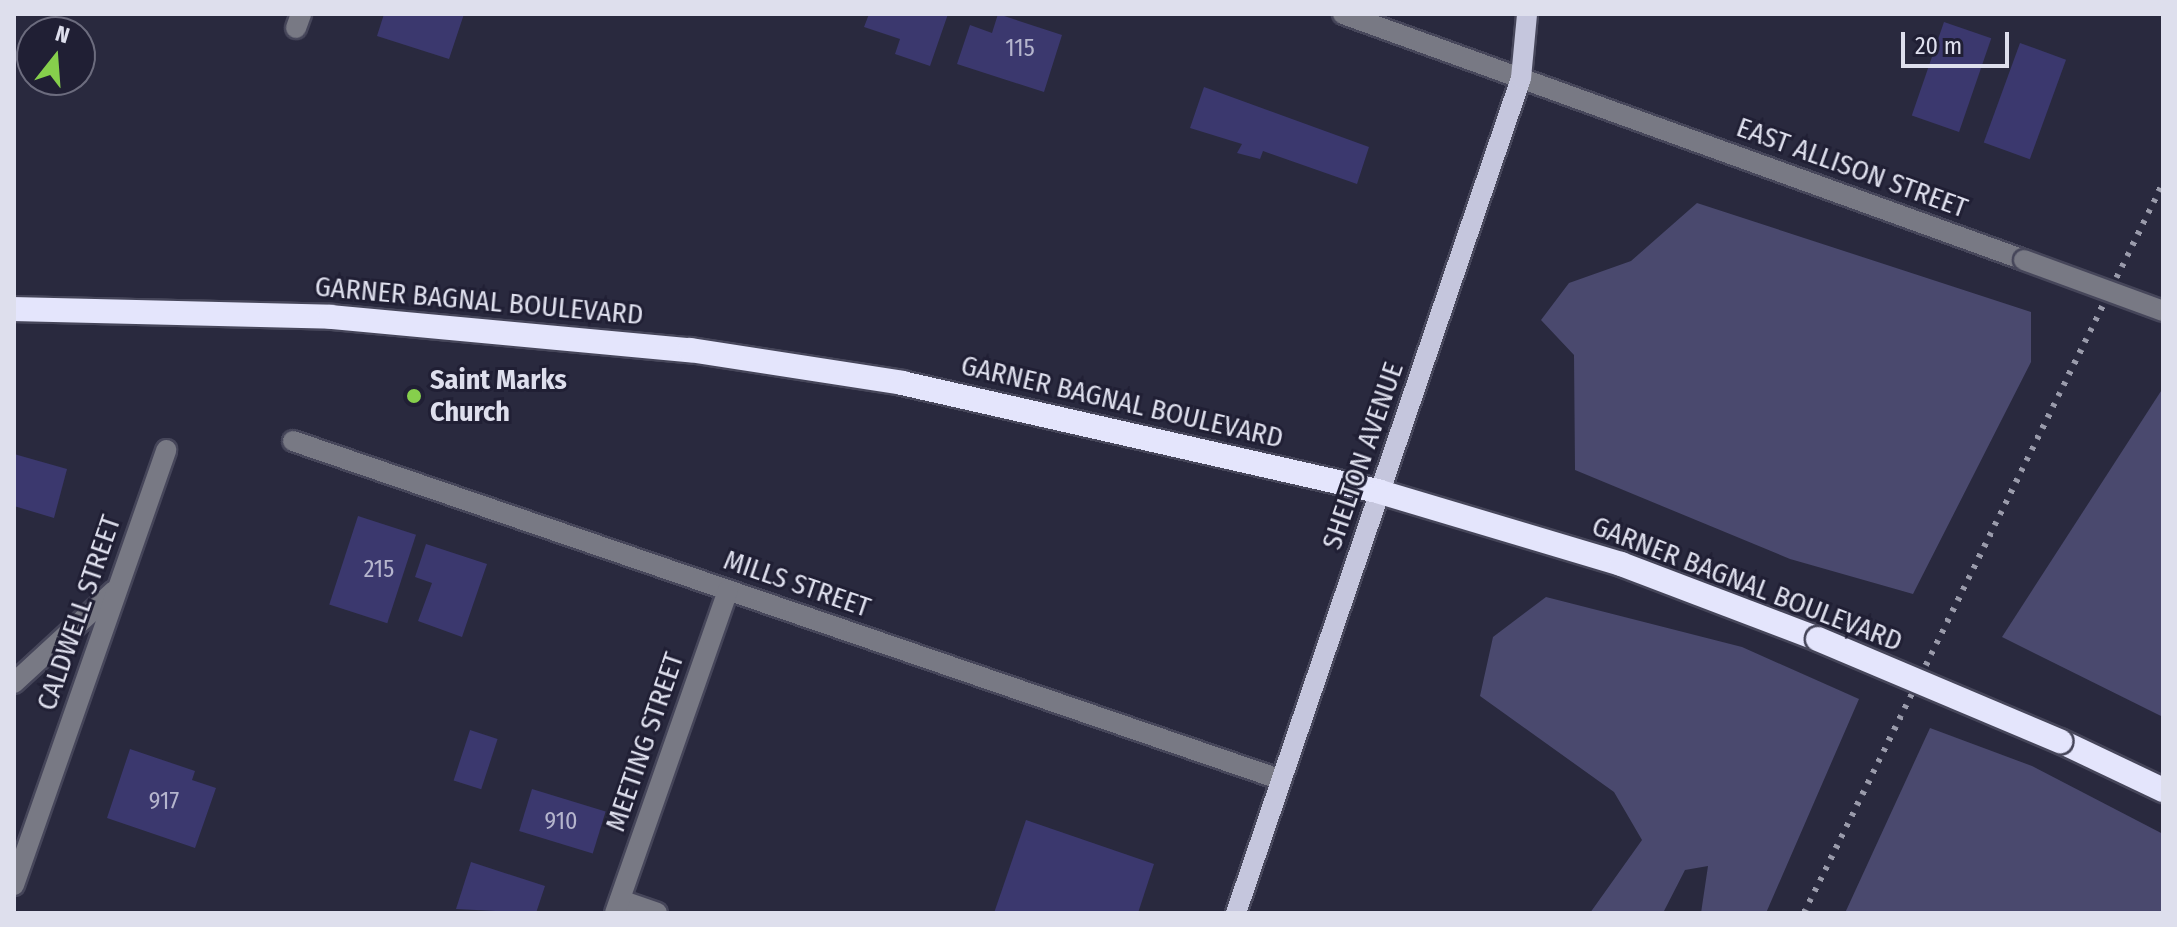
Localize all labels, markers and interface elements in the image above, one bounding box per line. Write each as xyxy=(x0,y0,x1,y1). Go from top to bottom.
north arrow xyxy=(16,16,96,96)
scale bar xyxy=(1905,16,2013,66)
text: N xyxy=(52,20,73,49)
text: 20 m xyxy=(1915,32,1962,60)
house number: 115 xyxy=(1005,35,1035,63)
street label: EAST ALLISON STREET xyxy=(1732,111,1972,225)
street label: GARNER BAGNAL BOULEVARD xyxy=(313,270,645,332)
street label: GARNER BAGNAL BOULEVARD xyxy=(958,349,1286,455)
street label: SHELTON AVENUE xyxy=(1315,358,1411,554)
place label: Saint Marks Church xyxy=(430,363,567,429)
marker: Saint Marks Church xyxy=(405,387,423,405)
street label: GARNER BAGNAL BOULEVARD xyxy=(1587,509,1907,659)
street label: CALDWELL STREET xyxy=(30,511,128,715)
street label: MILLS STREET xyxy=(719,543,875,625)
house number: 215 xyxy=(364,556,394,584)
street label: MEETING STREET xyxy=(599,648,691,836)
house number: 917 xyxy=(149,788,179,816)
house number: 910 xyxy=(544,808,578,836)

